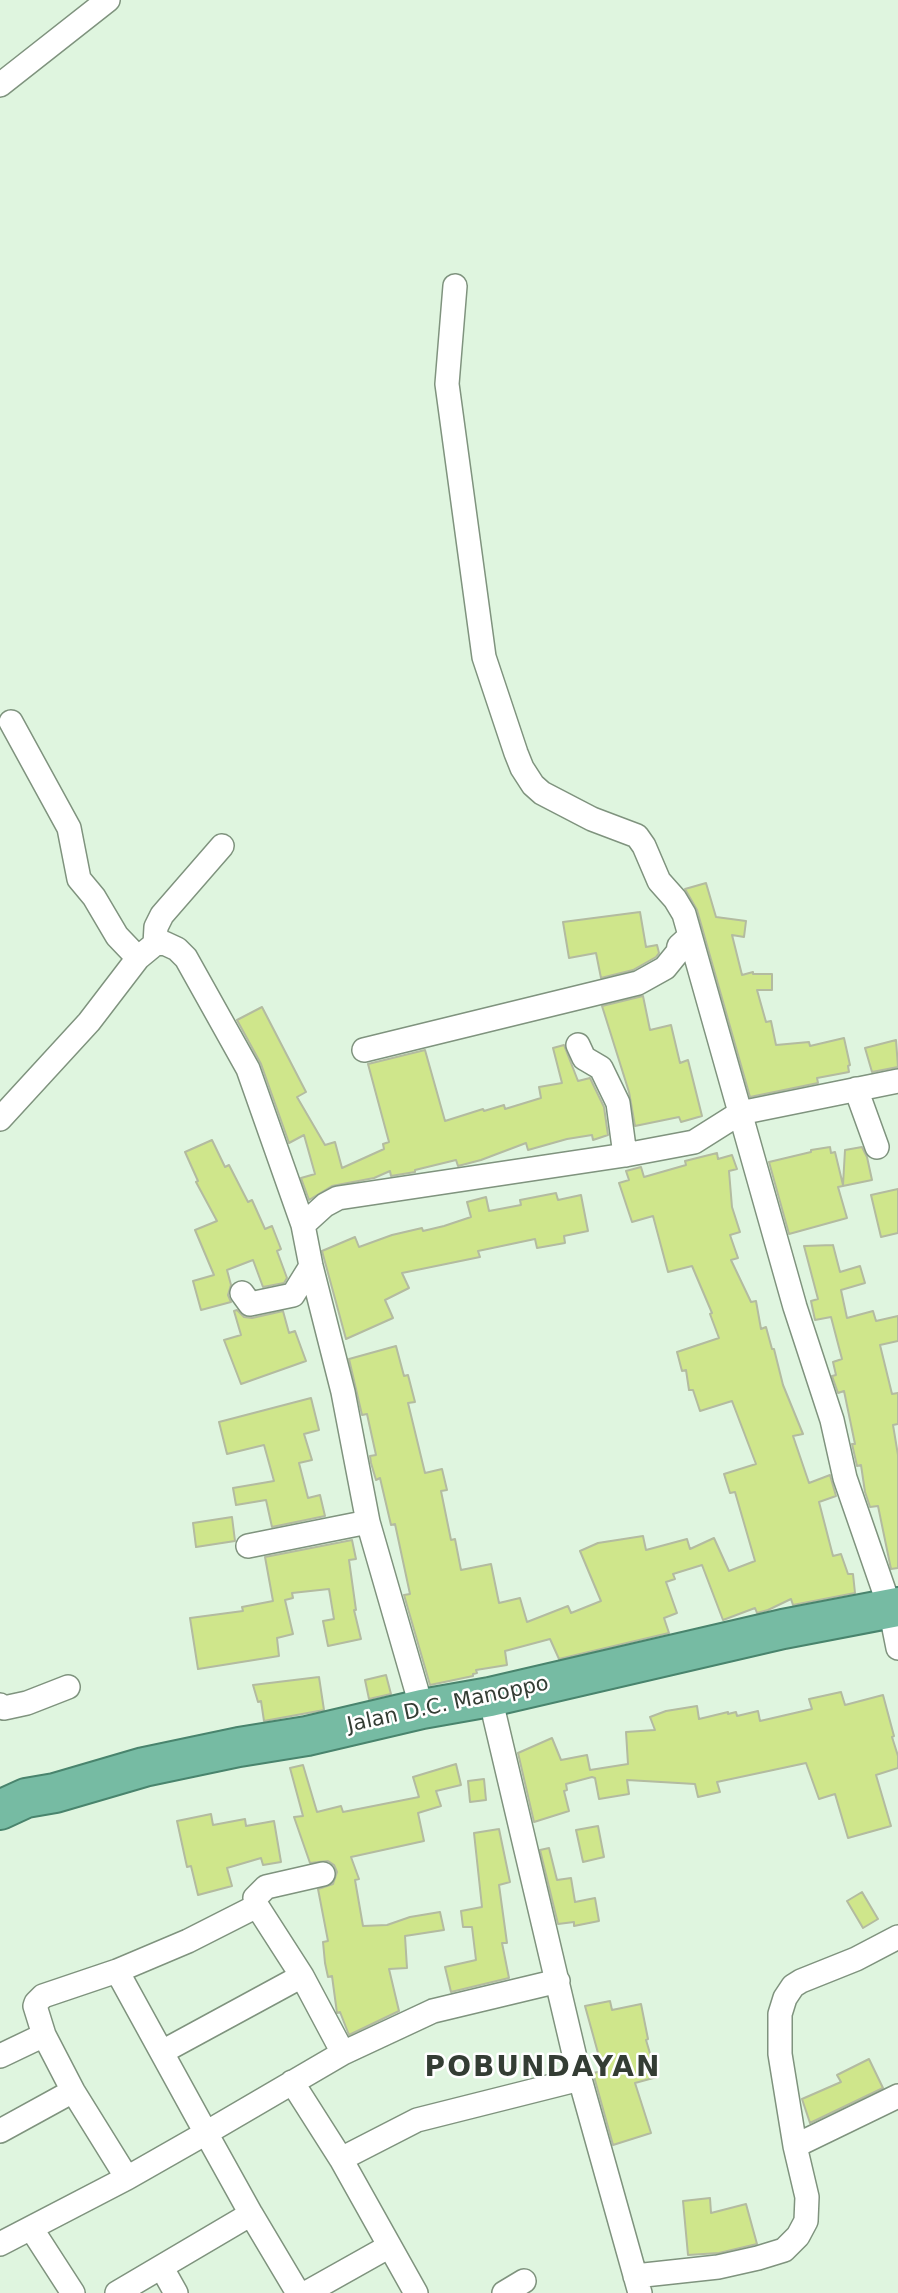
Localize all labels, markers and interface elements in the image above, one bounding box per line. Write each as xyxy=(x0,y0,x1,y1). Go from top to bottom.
street label: Jalan D.C. Manoppo xyxy=(345,1671,551,1739)
district label: POBUNDAYAN xyxy=(426,2052,660,2086)

